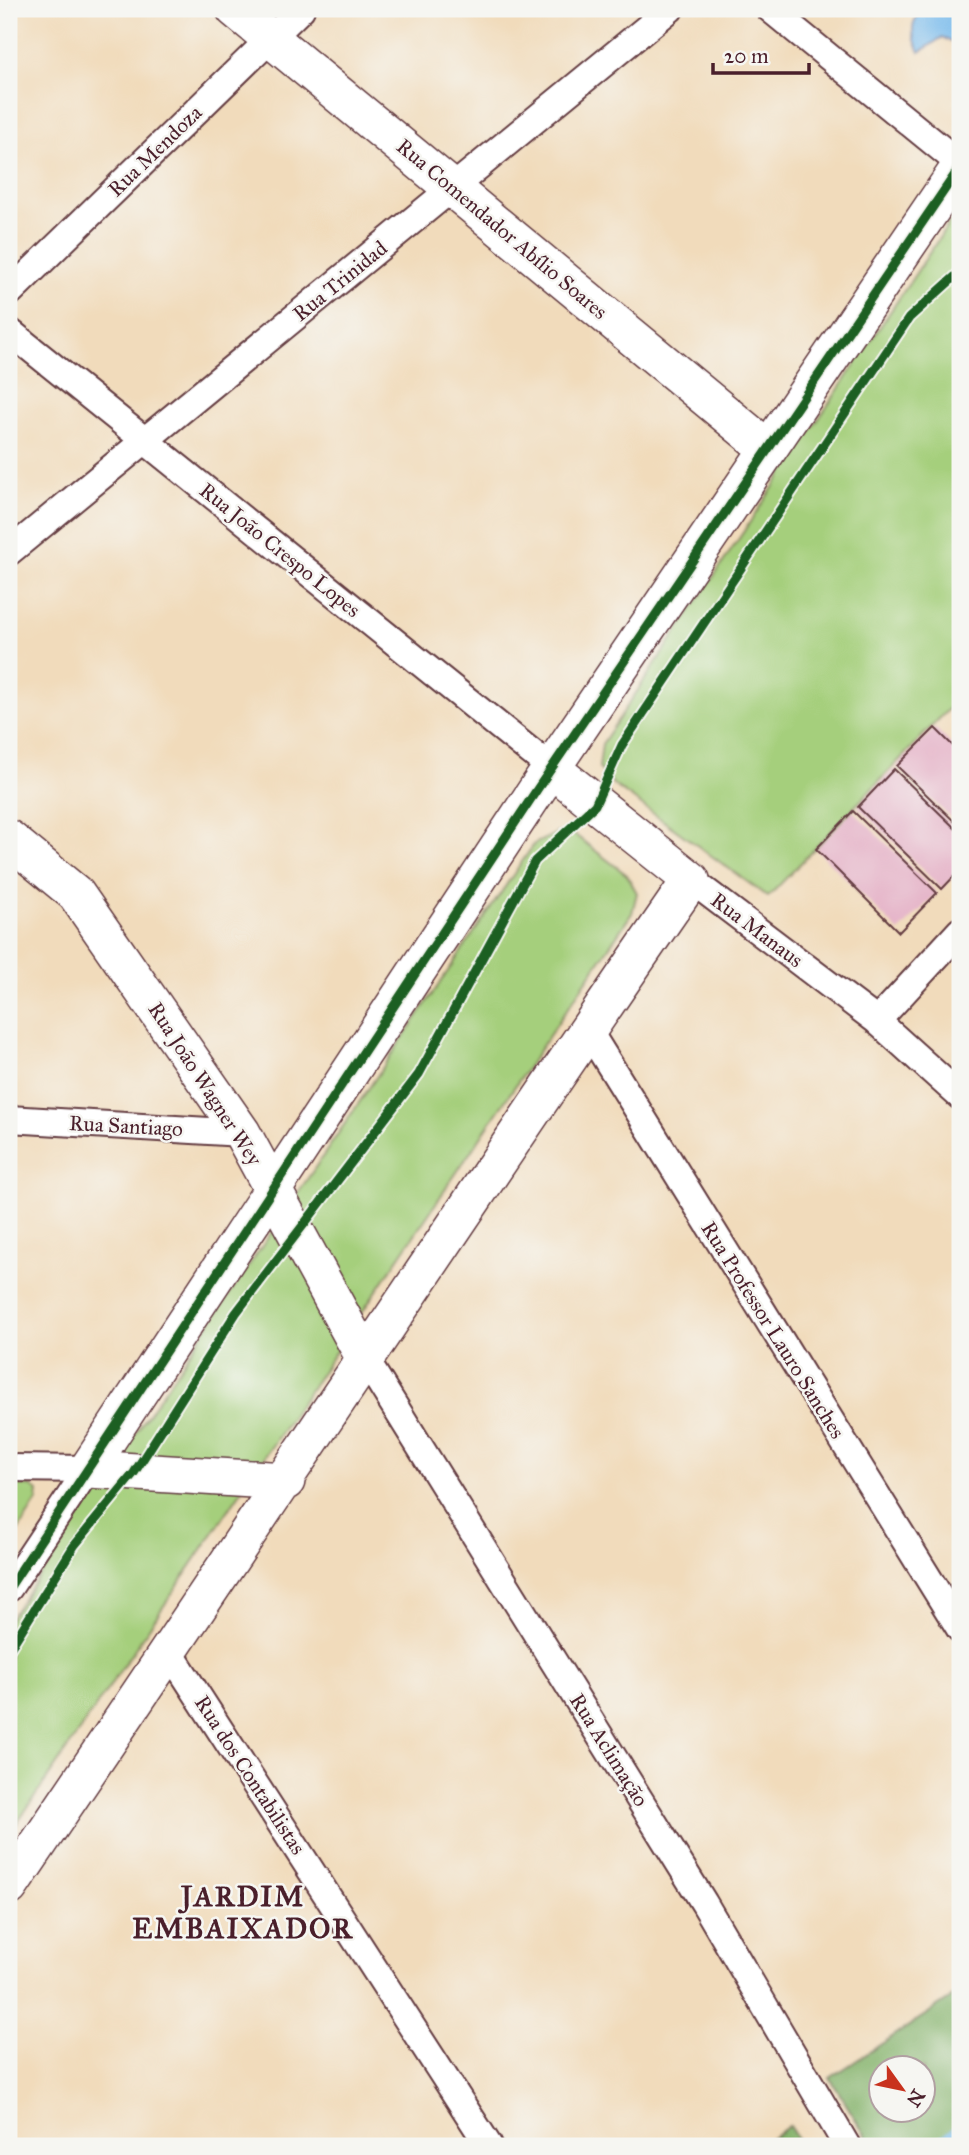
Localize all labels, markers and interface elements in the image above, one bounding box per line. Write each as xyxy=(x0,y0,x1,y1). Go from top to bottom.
scale bar xyxy=(713,32,810,76)
text: 20 m xyxy=(724,43,769,69)
street label: Rua Mendoza xyxy=(103,100,207,202)
street label: Rua Comendador Abílio Soares xyxy=(391,133,613,325)
street label: Rua Trinidad xyxy=(288,235,393,327)
street label: Rua João Crespo Lopes xyxy=(194,477,366,623)
street label: Rua Manaus xyxy=(706,887,808,973)
street label: Rua João Wagner Wey xyxy=(142,997,268,1172)
street label: Rua Santiago xyxy=(68,1110,184,1142)
street label: Rua Professor Lauro Sanches xyxy=(695,1217,851,1443)
street label: Rua Aclimação xyxy=(564,1689,654,1812)
street label: Rua dos Contabilistas xyxy=(189,1691,311,1859)
district label: JARDIM EMBAIXADOR xyxy=(132,1879,354,1946)
north arrow xyxy=(867,2054,937,2124)
text: N xyxy=(902,2085,930,2111)

